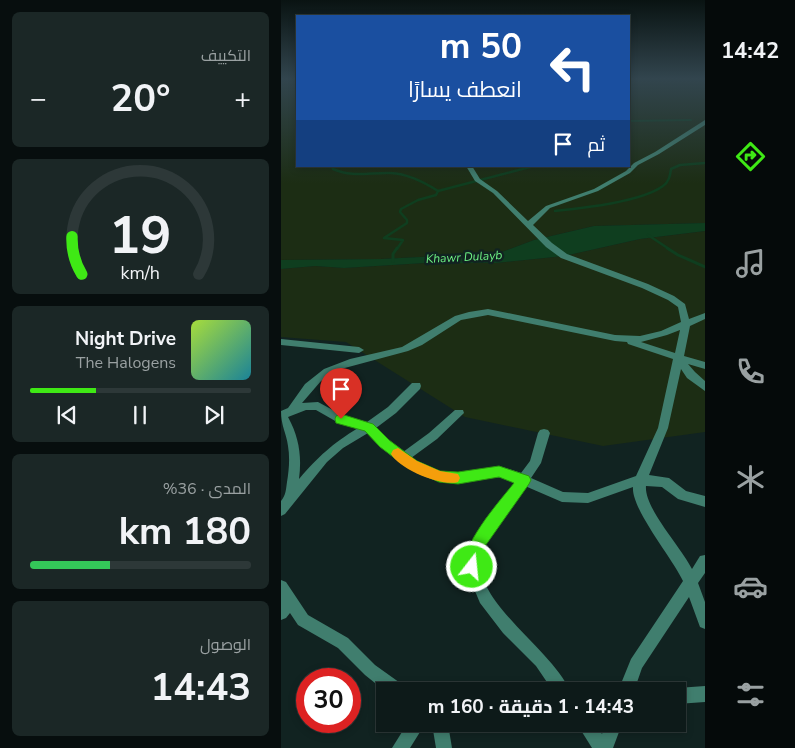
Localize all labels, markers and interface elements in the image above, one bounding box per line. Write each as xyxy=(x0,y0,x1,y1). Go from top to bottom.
text: 50 m xyxy=(440,23,522,70)
icon: left xyxy=(540,35,605,100)
text: 14:42 xyxy=(721,36,779,66)
text: التكييف xyxy=(201,45,251,67)
text: 20° xyxy=(110,73,171,124)
text: انعطف يسارًا xyxy=(408,75,522,105)
text: − xyxy=(30,80,47,118)
text: + xyxy=(234,80,251,118)
icon: arrive xyxy=(549,130,577,158)
text: ثم xyxy=(587,132,605,158)
icon: directions xyxy=(733,139,768,174)
text: 19 xyxy=(109,200,172,271)
icon: music xyxy=(733,246,768,281)
water label: Khawr Dulayb xyxy=(425,247,503,267)
text: km/h xyxy=(121,261,160,285)
text: Night Drive xyxy=(75,326,176,352)
text: The Halogens xyxy=(76,352,176,374)
icon: phone xyxy=(733,354,768,389)
pin xyxy=(320,368,362,419)
icon: arrive xyxy=(327,375,355,403)
icon: previous xyxy=(53,401,81,429)
icon: pause xyxy=(126,401,154,429)
icon: next xyxy=(200,401,228,429)
icon: climate xyxy=(733,462,768,497)
text: المدى · 36% xyxy=(163,478,251,500)
text: 180 km xyxy=(119,506,251,557)
position arrow xyxy=(445,540,497,592)
icon: car xyxy=(733,569,768,604)
text: الوصول xyxy=(200,634,251,656)
text: 14:43 xyxy=(150,662,251,713)
speed limit sign: 30 xyxy=(296,668,361,733)
icon: filters xyxy=(733,677,768,712)
text: 14:43 · 1 دقيقة · 160 m xyxy=(428,694,634,720)

